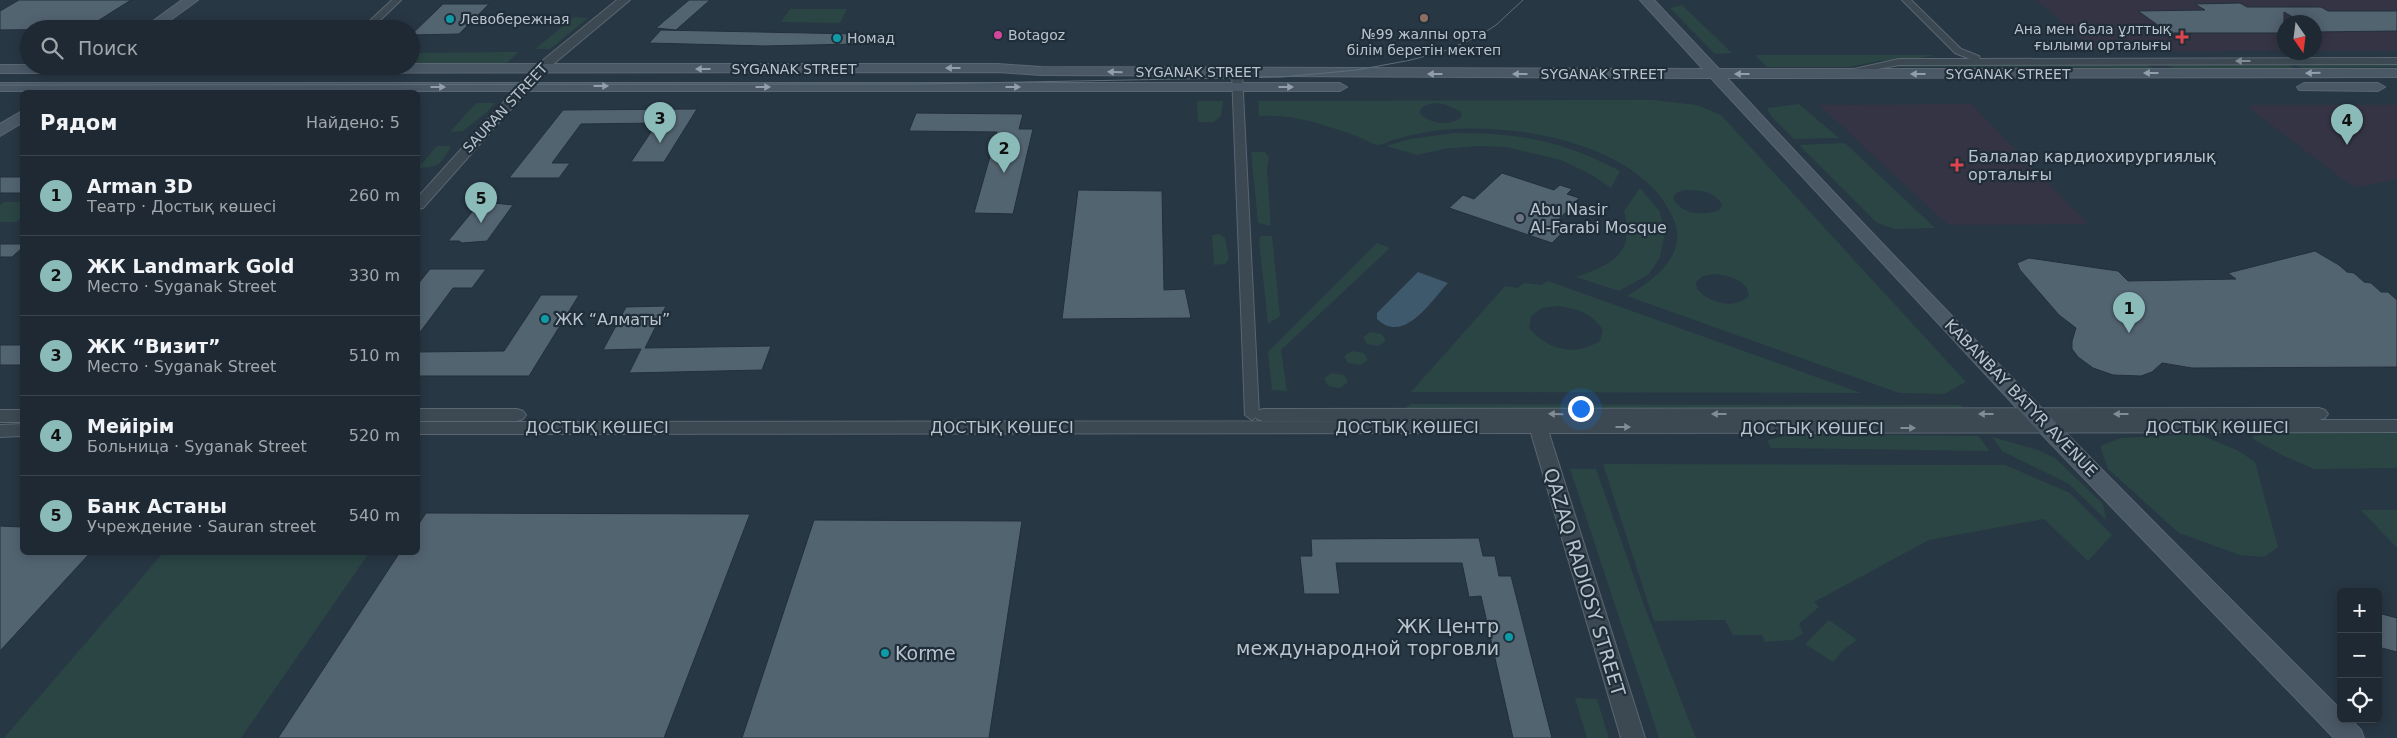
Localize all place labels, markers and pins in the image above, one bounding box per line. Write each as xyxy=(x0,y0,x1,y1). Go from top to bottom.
place label: Левобережная xyxy=(460,11,569,27)
marker: №99 жалпы орта білім беретін мектеп xyxy=(1418,12,1430,24)
marker: Левобережная xyxy=(444,13,456,25)
place label: Ана мен бала ұлттық ғылыми орталығы xyxy=(2014,21,2172,53)
place label: №99 жалпы орта білім беретін мектеп xyxy=(1347,26,1501,58)
place label: Botagoz xyxy=(1008,27,1065,43)
marker: Botagoz xyxy=(992,29,1004,41)
place label: Номад xyxy=(847,30,895,46)
marker: Ана мен бала ұлттық ғылыми орталығы xyxy=(2175,30,2189,44)
marker: Номад xyxy=(831,32,843,44)
pin: 3 xyxy=(644,102,676,143)
pin: 4 xyxy=(2331,104,2363,145)
pin: 2 xyxy=(988,132,1020,173)
place label: Балалар кардиохирургиялық орталығы xyxy=(1968,147,2216,184)
marker: Балалар кардиохирургиялық орталығы xyxy=(1950,158,1964,172)
pin: 5 xyxy=(465,182,497,223)
place label: Abu Nasir Al-Farabi Mosque xyxy=(1530,200,1667,237)
marker: Abu Nasir Al-Farabi Mosque xyxy=(1514,212,1526,224)
pin: 1 xyxy=(2113,292,2145,333)
place label: ЖК “Алматы” xyxy=(555,310,670,329)
marker: ЖК “Алматы” xyxy=(539,313,551,325)
place label: ЖК Центр международной торговли xyxy=(1236,615,1499,659)
marker: ЖК Центр международной торговли xyxy=(1503,631,1515,643)
place label: Korme xyxy=(895,642,956,664)
marker: Korme xyxy=(879,647,891,659)

